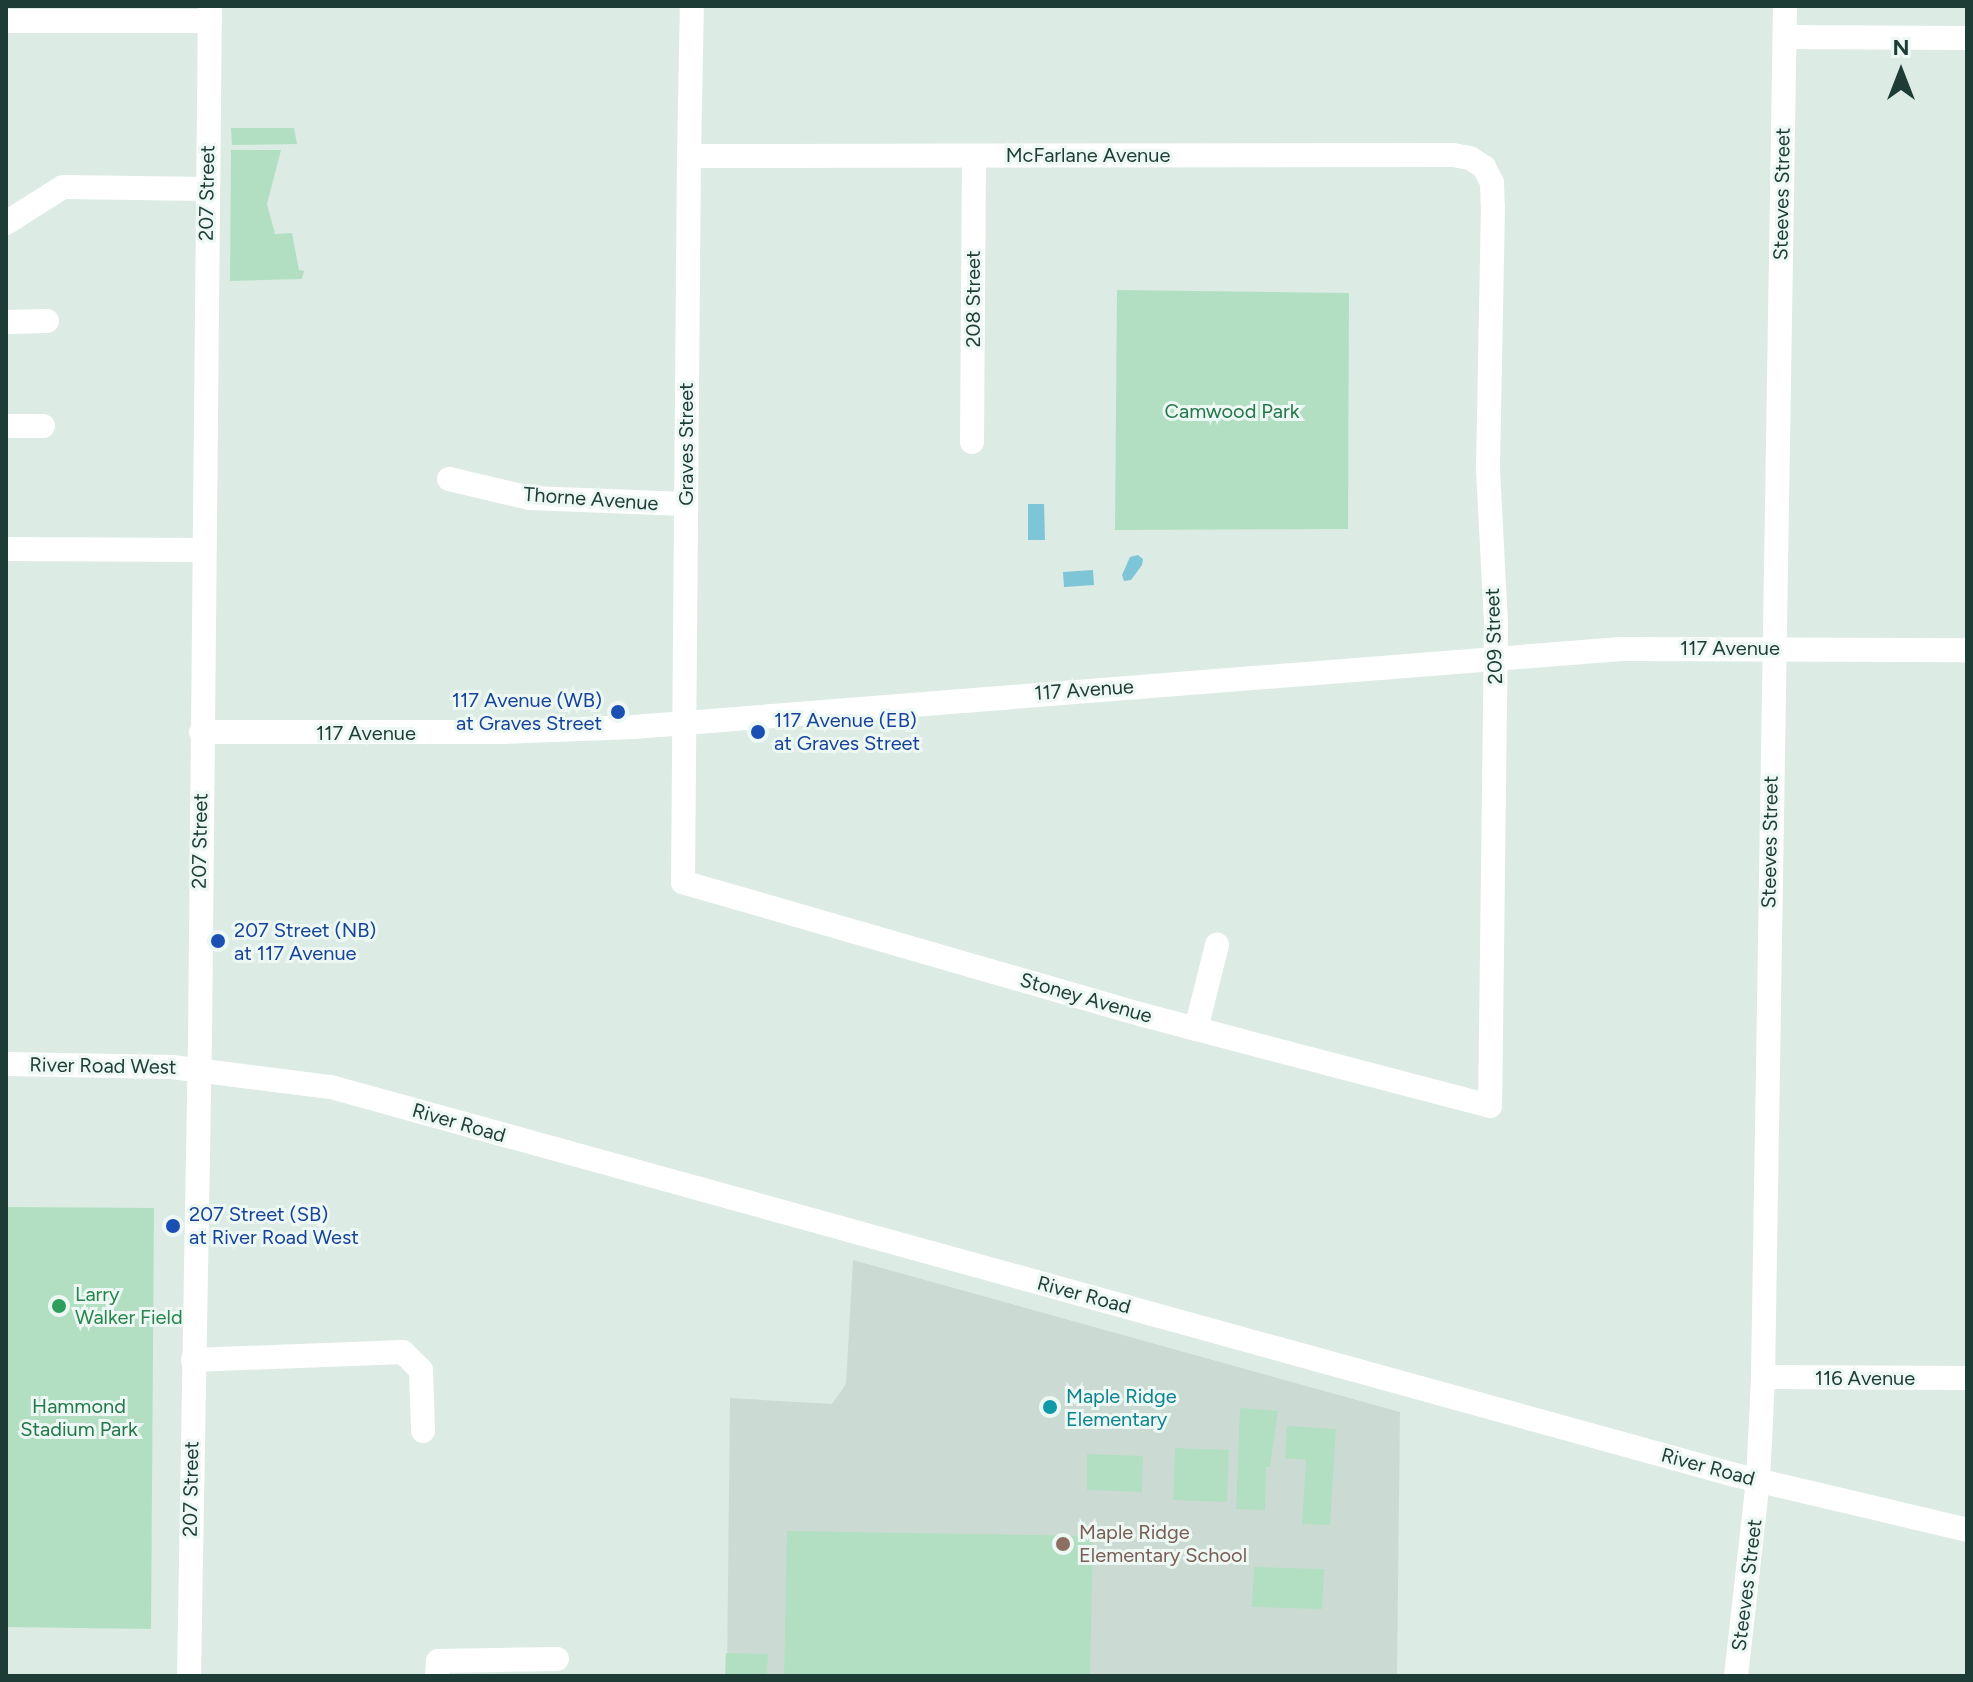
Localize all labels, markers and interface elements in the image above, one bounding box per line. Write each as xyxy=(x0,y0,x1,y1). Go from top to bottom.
north arrow xyxy=(1861,32,1941,112)
text: N xyxy=(1892,34,1910,61)
street label: Steeves Street xyxy=(1769,127,1795,261)
street label: McFarlane Avenue xyxy=(1006,143,1170,167)
street label: 207 Street xyxy=(194,145,220,241)
street label: 208 Street xyxy=(961,250,985,348)
street label: Graves Street xyxy=(674,382,698,506)
park label: Camwood Park xyxy=(1165,399,1299,423)
street label: Thorne Avenue xyxy=(523,482,659,516)
street label: 209 Street xyxy=(1480,587,1508,685)
street label: 117 Avenue xyxy=(1680,636,1780,660)
street label: 117 Avenue xyxy=(1033,675,1135,705)
place label: 117 Avenue (WB) at Graves Street xyxy=(452,688,602,735)
marker: 117 Avenue (WB) at Graves Street xyxy=(609,703,627,721)
place label: 117 Avenue (EB) at Graves Street xyxy=(774,708,920,755)
street label: 117 Avenue xyxy=(316,721,416,745)
marker: 117 Avenue (EB) at Graves Street xyxy=(749,723,767,741)
street label: Steeves Street xyxy=(1757,775,1783,909)
street label: 207 Street xyxy=(187,793,213,889)
place label: 207 Street (NB) at 117 Avenue xyxy=(234,918,376,965)
marker: 207 Street (NB) at 117 Avenue xyxy=(209,932,227,950)
street label: Stoney Avenue xyxy=(1017,968,1155,1028)
street label: River Road West xyxy=(29,1053,177,1079)
street label: River Road xyxy=(410,1098,508,1148)
place label: 207 Street (SB) at River Road West xyxy=(189,1202,359,1249)
marker: 207 Street (SB) at River Road West xyxy=(164,1217,182,1235)
street label: River Road xyxy=(1035,1271,1133,1319)
place label: Larry Walker Field xyxy=(75,1282,183,1329)
marker: Larry Walker Field xyxy=(50,1297,68,1315)
street label: 116 Avenue xyxy=(1815,1366,1915,1390)
place label: Maple Ridge Elementary xyxy=(1066,1384,1177,1431)
park label: Hammond Stadium Park xyxy=(20,1394,138,1441)
marker: Maple Ridge Elementary xyxy=(1041,1398,1059,1416)
street label: 207 Street xyxy=(178,1441,204,1537)
street label: River Road xyxy=(1659,1443,1757,1491)
street label: Steeves Street xyxy=(1727,1518,1767,1652)
place label: Maple Ridge Elementary School xyxy=(1079,1520,1247,1567)
marker: Maple Ridge Elementary School xyxy=(1054,1535,1072,1553)

